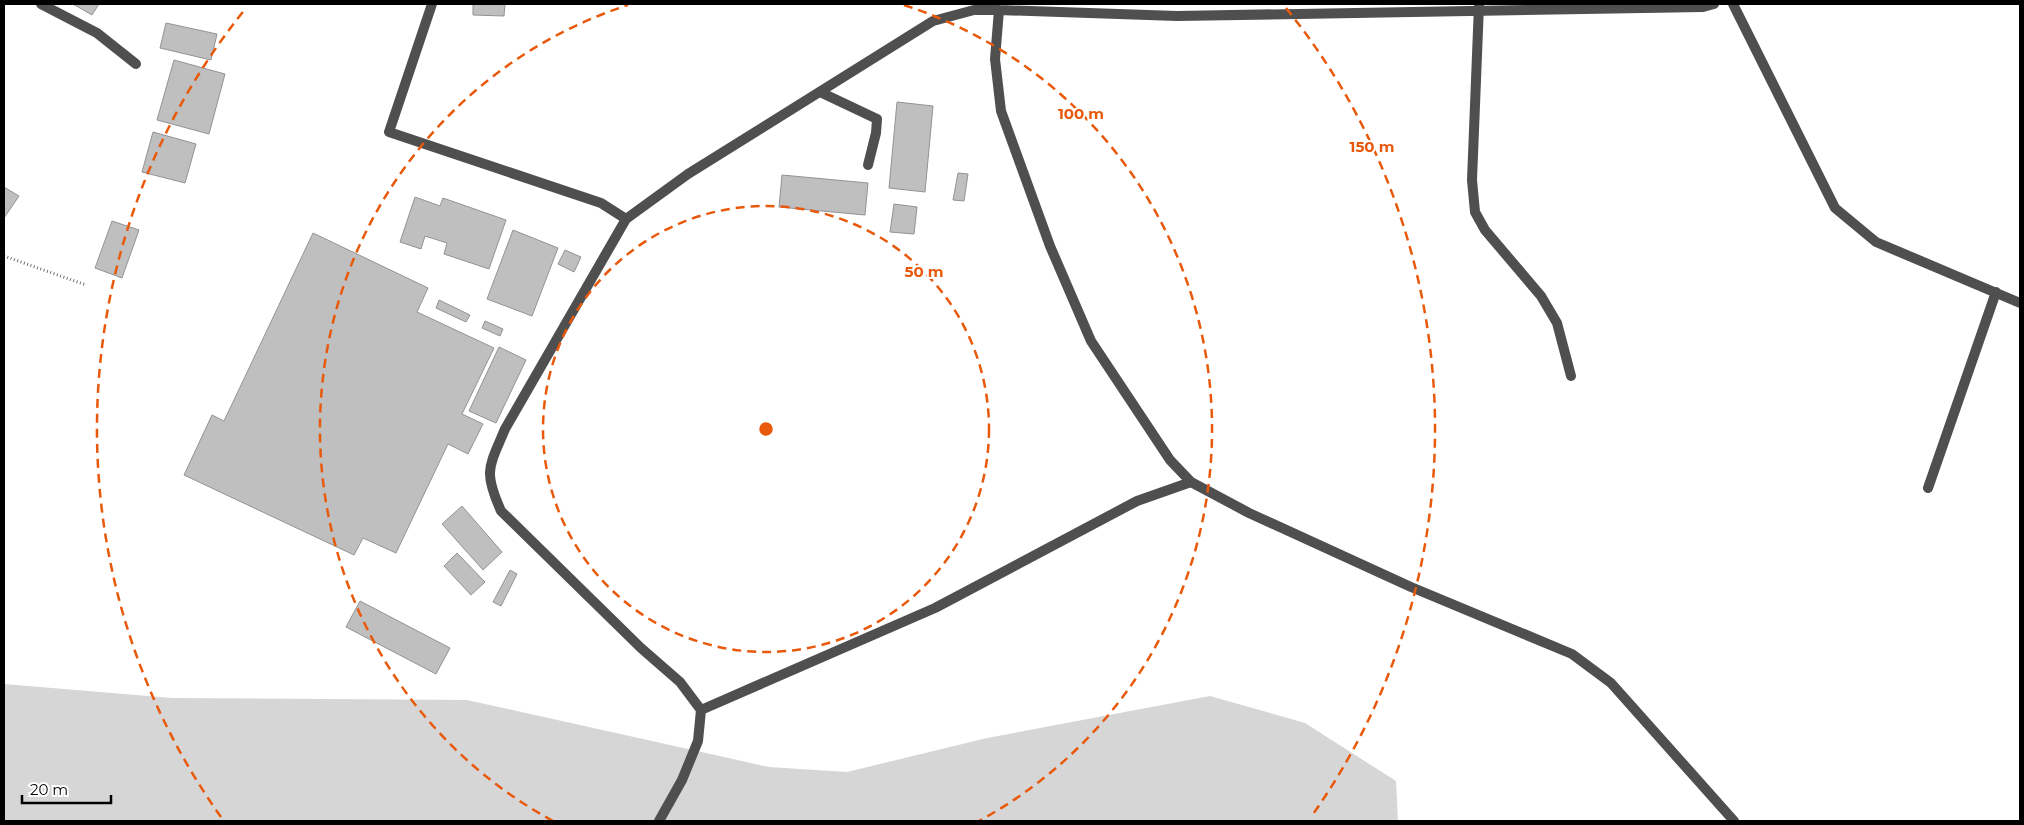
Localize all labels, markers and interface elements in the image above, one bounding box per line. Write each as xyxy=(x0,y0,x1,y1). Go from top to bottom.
text: 100 m xyxy=(1058,104,1104,123)
text: 150 m xyxy=(1350,137,1394,156)
text: 50 m xyxy=(904,262,944,281)
centre of rings xyxy=(757,420,775,438)
scale bar xyxy=(22,772,111,804)
text: 20 m xyxy=(30,780,68,799)

